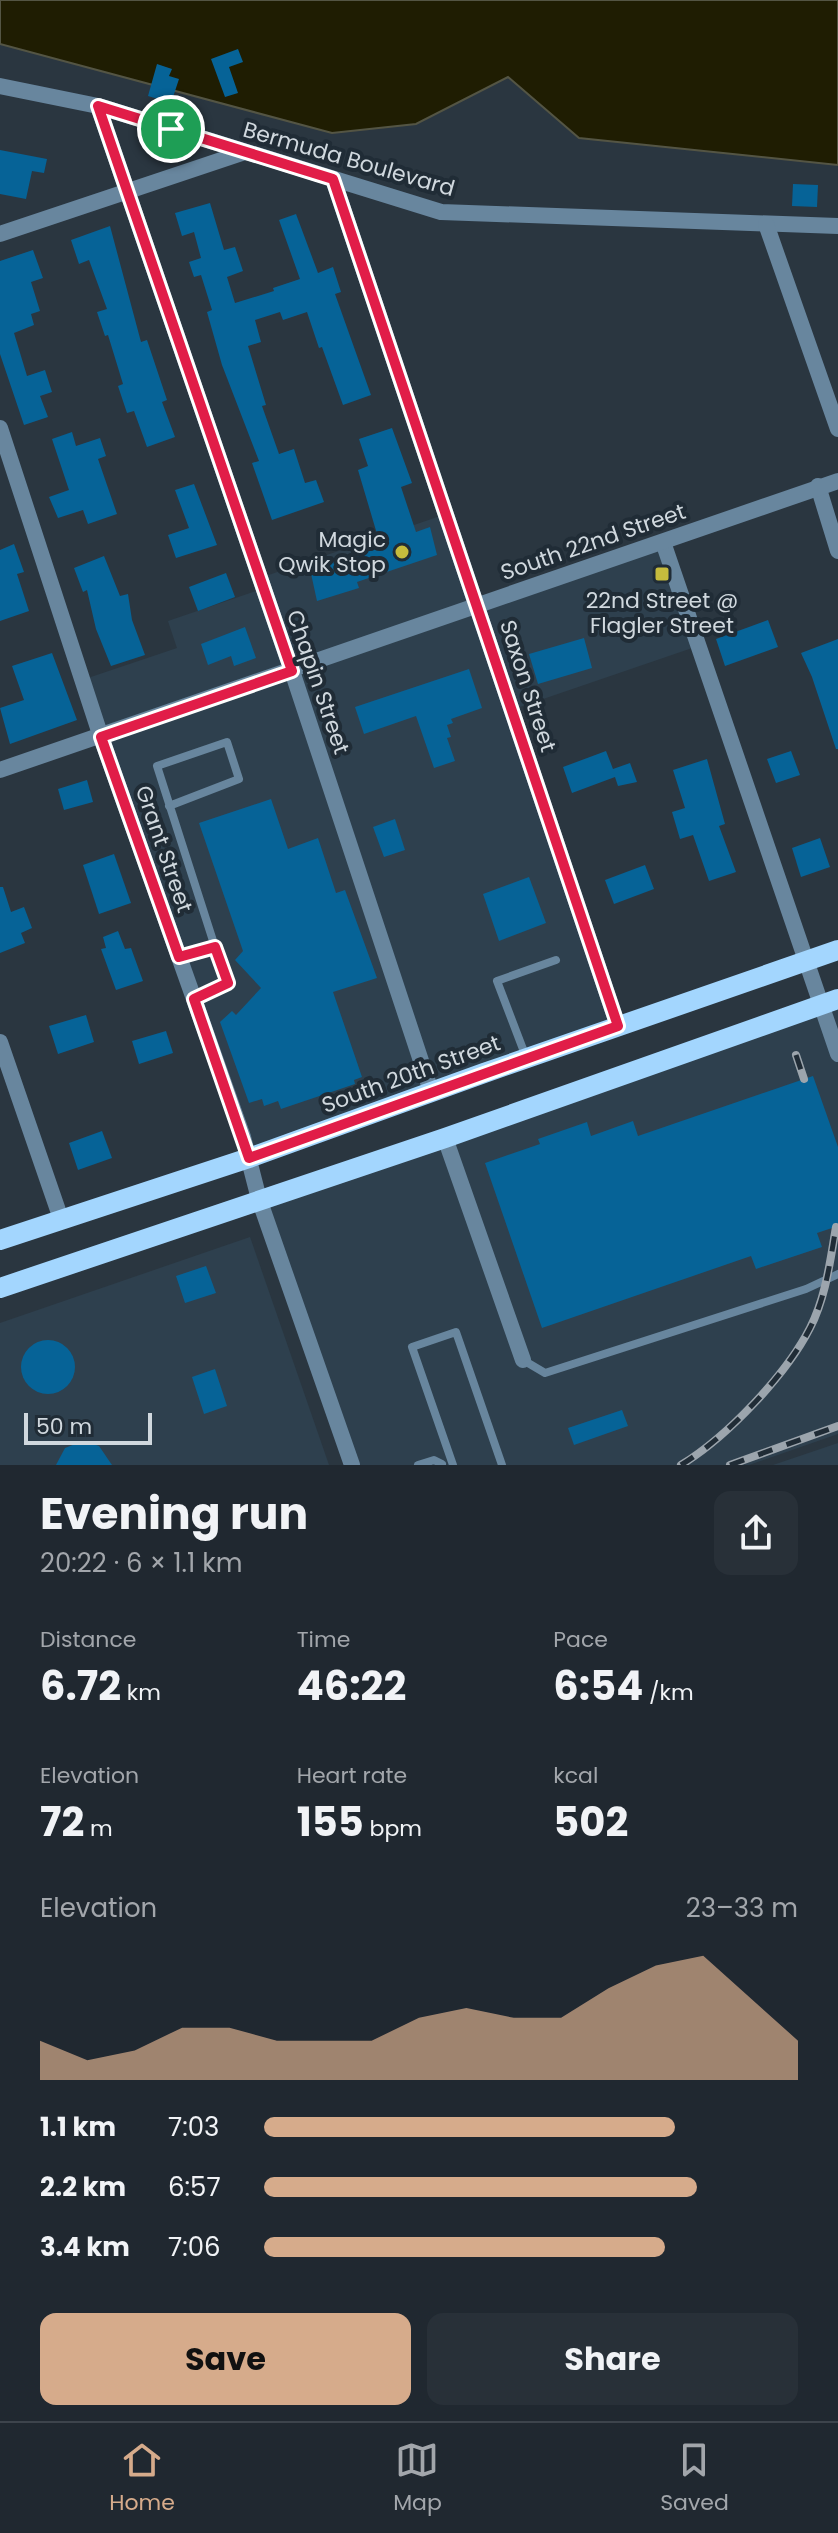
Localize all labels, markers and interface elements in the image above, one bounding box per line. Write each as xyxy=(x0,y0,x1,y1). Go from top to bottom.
pin xyxy=(137,95,205,163)
icon: arrive xyxy=(149,107,193,151)
street label: Bermuda Boulevard xyxy=(240,114,458,204)
street label: South 22nd Street xyxy=(496,496,690,588)
place label: Magic Qwik Stop xyxy=(278,524,386,580)
marker: Magic Qwik Stop xyxy=(393,543,411,561)
marker: 22nd Street @ Flagler Street xyxy=(653,565,671,583)
place label: 22nd Street @ Flagler Street xyxy=(586,585,738,641)
street label: Chapin Street xyxy=(279,606,357,758)
street label: Saxon Street xyxy=(492,616,564,756)
street label: Grant Street xyxy=(128,781,200,917)
street label: South 20th Street xyxy=(317,1027,505,1121)
scale bar xyxy=(24,1409,152,1445)
text: 50 m xyxy=(36,1411,92,1442)
text: Evening run xyxy=(40,1483,308,1544)
button: share xyxy=(714,1491,798,1575)
text: 20:22 · 6 × 1.1 km xyxy=(40,1545,242,1581)
text: Distance xyxy=(40,1624,136,1655)
text: Time xyxy=(297,1624,350,1655)
text: Pace xyxy=(553,1624,608,1655)
text: 6.72 xyxy=(40,1658,121,1714)
text: 46:22 xyxy=(297,1658,406,1714)
text: 6:54 xyxy=(553,1658,643,1714)
text: km xyxy=(121,1677,161,1708)
text: /km xyxy=(643,1677,694,1708)
text: Elevation xyxy=(40,1760,139,1791)
text: Heart rate xyxy=(297,1760,407,1791)
text: kcal xyxy=(553,1760,598,1791)
text: 72 xyxy=(40,1794,84,1850)
text: 155 xyxy=(297,1794,364,1850)
text: 502 xyxy=(553,1794,628,1850)
text: m xyxy=(84,1813,113,1844)
text: bpm xyxy=(364,1813,422,1844)
text: Elevation xyxy=(40,1890,157,1926)
text: 23–33 m xyxy=(686,1890,798,1926)
text: 1.1 km xyxy=(40,2109,116,2145)
text: 7:03 xyxy=(168,2109,219,2145)
text: 2.2 km xyxy=(40,2169,126,2205)
text: 6:57 xyxy=(168,2169,221,2205)
text: 3.4 km xyxy=(40,2229,130,2265)
text: 7:06 xyxy=(168,2229,221,2265)
button: Save xyxy=(40,2313,411,2405)
button: Share xyxy=(427,2313,798,2405)
tab: Home xyxy=(109,2438,175,2519)
tab: Map xyxy=(393,2438,442,2519)
tab: Saved xyxy=(660,2438,729,2519)

